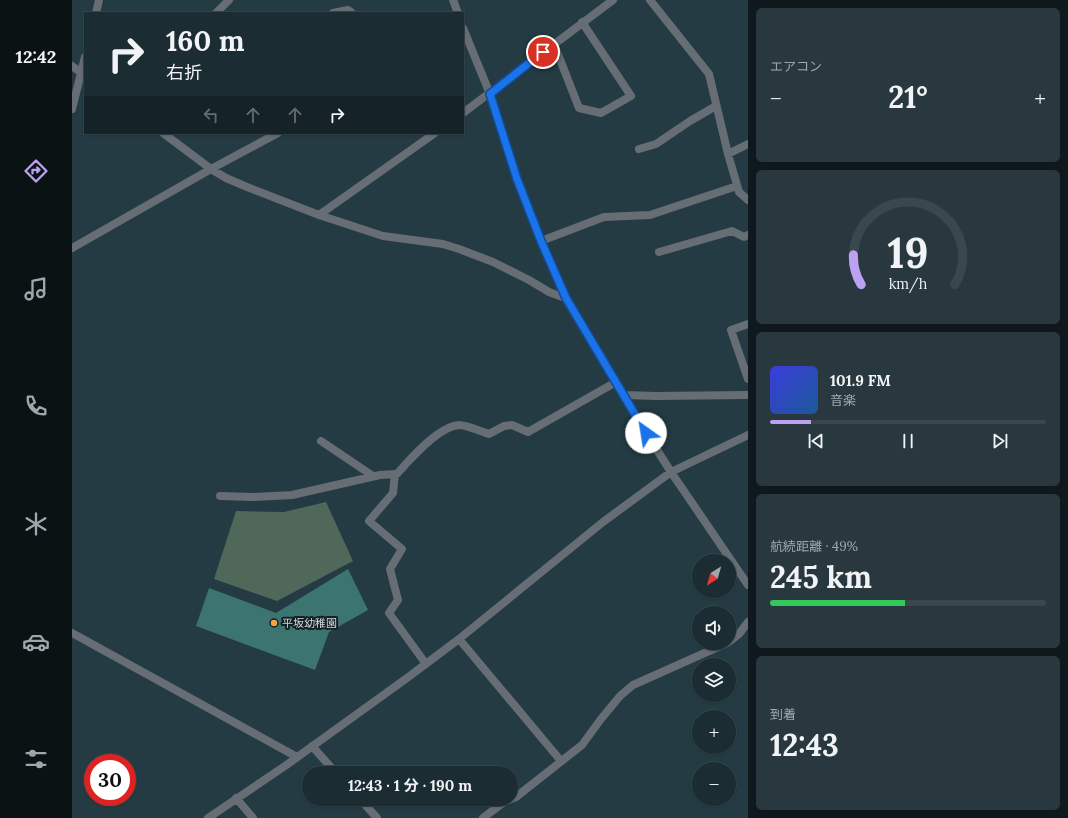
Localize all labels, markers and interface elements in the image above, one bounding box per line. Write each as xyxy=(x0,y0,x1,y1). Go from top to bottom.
text: 160 m xyxy=(166,23,244,59)
icon: right xyxy=(100,28,152,80)
pin xyxy=(526,35,560,69)
icon: arrive xyxy=(532,41,554,63)
text: 12:42 xyxy=(16,45,56,68)
text: エアコン xyxy=(770,58,822,75)
text: 右折 xyxy=(166,61,202,84)
text: 21° xyxy=(888,78,928,116)
text: − xyxy=(770,84,782,112)
text: + xyxy=(1034,84,1046,112)
icon: left xyxy=(200,104,222,126)
icon: ahead xyxy=(242,104,264,126)
icon: ahead xyxy=(284,104,306,126)
icon: right xyxy=(326,104,348,126)
icon: directions xyxy=(22,157,50,185)
text: 19 xyxy=(888,226,928,279)
icon: music xyxy=(22,275,50,303)
text: km/h xyxy=(889,275,928,294)
text: 101.9 FM xyxy=(830,371,891,390)
icon: phone xyxy=(22,392,50,420)
text: 音楽 xyxy=(830,392,856,409)
position arrow xyxy=(625,412,667,454)
icon: previous xyxy=(805,430,827,452)
icon: pause xyxy=(897,430,919,452)
icon: next xyxy=(989,430,1011,452)
icon: climate xyxy=(22,510,50,538)
text: 航続距離 · 49% xyxy=(770,538,858,555)
north arrow xyxy=(692,554,736,598)
map controls xyxy=(692,554,736,806)
text: 245 km xyxy=(770,558,872,596)
button: sound xyxy=(692,606,736,650)
place label: 平坂幼稚園 xyxy=(282,616,337,630)
marker: 平坂幼稚園 xyxy=(269,618,279,628)
icon: car xyxy=(22,628,50,656)
button: layers xyxy=(692,658,736,702)
text: 到着 xyxy=(770,706,796,723)
button: + xyxy=(692,710,736,754)
text: 12:43 xyxy=(770,726,839,764)
icon: filters xyxy=(22,745,50,773)
speed limit sign: 30 xyxy=(84,754,136,806)
button: − xyxy=(692,762,736,806)
text: 12:43 · 1 分 · 190 m xyxy=(348,776,472,795)

